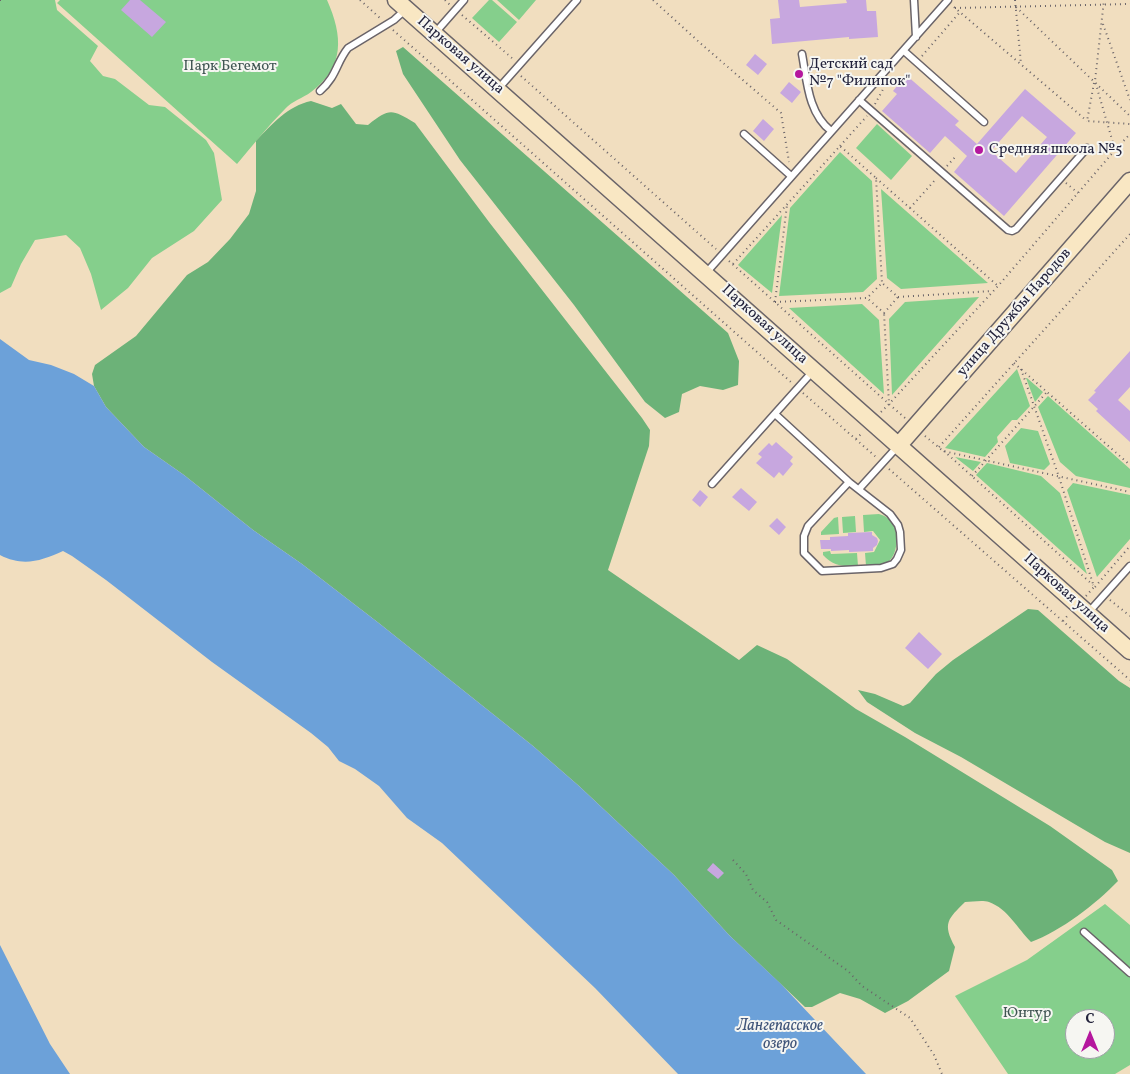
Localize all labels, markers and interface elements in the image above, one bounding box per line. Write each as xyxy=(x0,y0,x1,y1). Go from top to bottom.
street label: Парковая улица xyxy=(413,13,507,99)
place label: Детский сад №7 "Филипок" xyxy=(809,56,910,91)
park label: Парк Бегемот xyxy=(183,58,277,76)
marker: Детский сад №7 "Филипок" xyxy=(793,68,805,80)
place label: Средняя школа №5 xyxy=(989,141,1122,159)
marker: Средняя школа №5 xyxy=(973,144,985,156)
street label: улица Дружбы Народов xyxy=(954,245,1076,381)
street label: Парковая улица xyxy=(717,281,811,369)
street label: Парковая улица xyxy=(1019,550,1113,638)
park label: Юнтур xyxy=(1003,1005,1051,1023)
north arrow xyxy=(1065,1009,1115,1059)
text: С xyxy=(1085,1010,1095,1029)
water label: Лангепасское озеро xyxy=(737,1017,823,1055)

